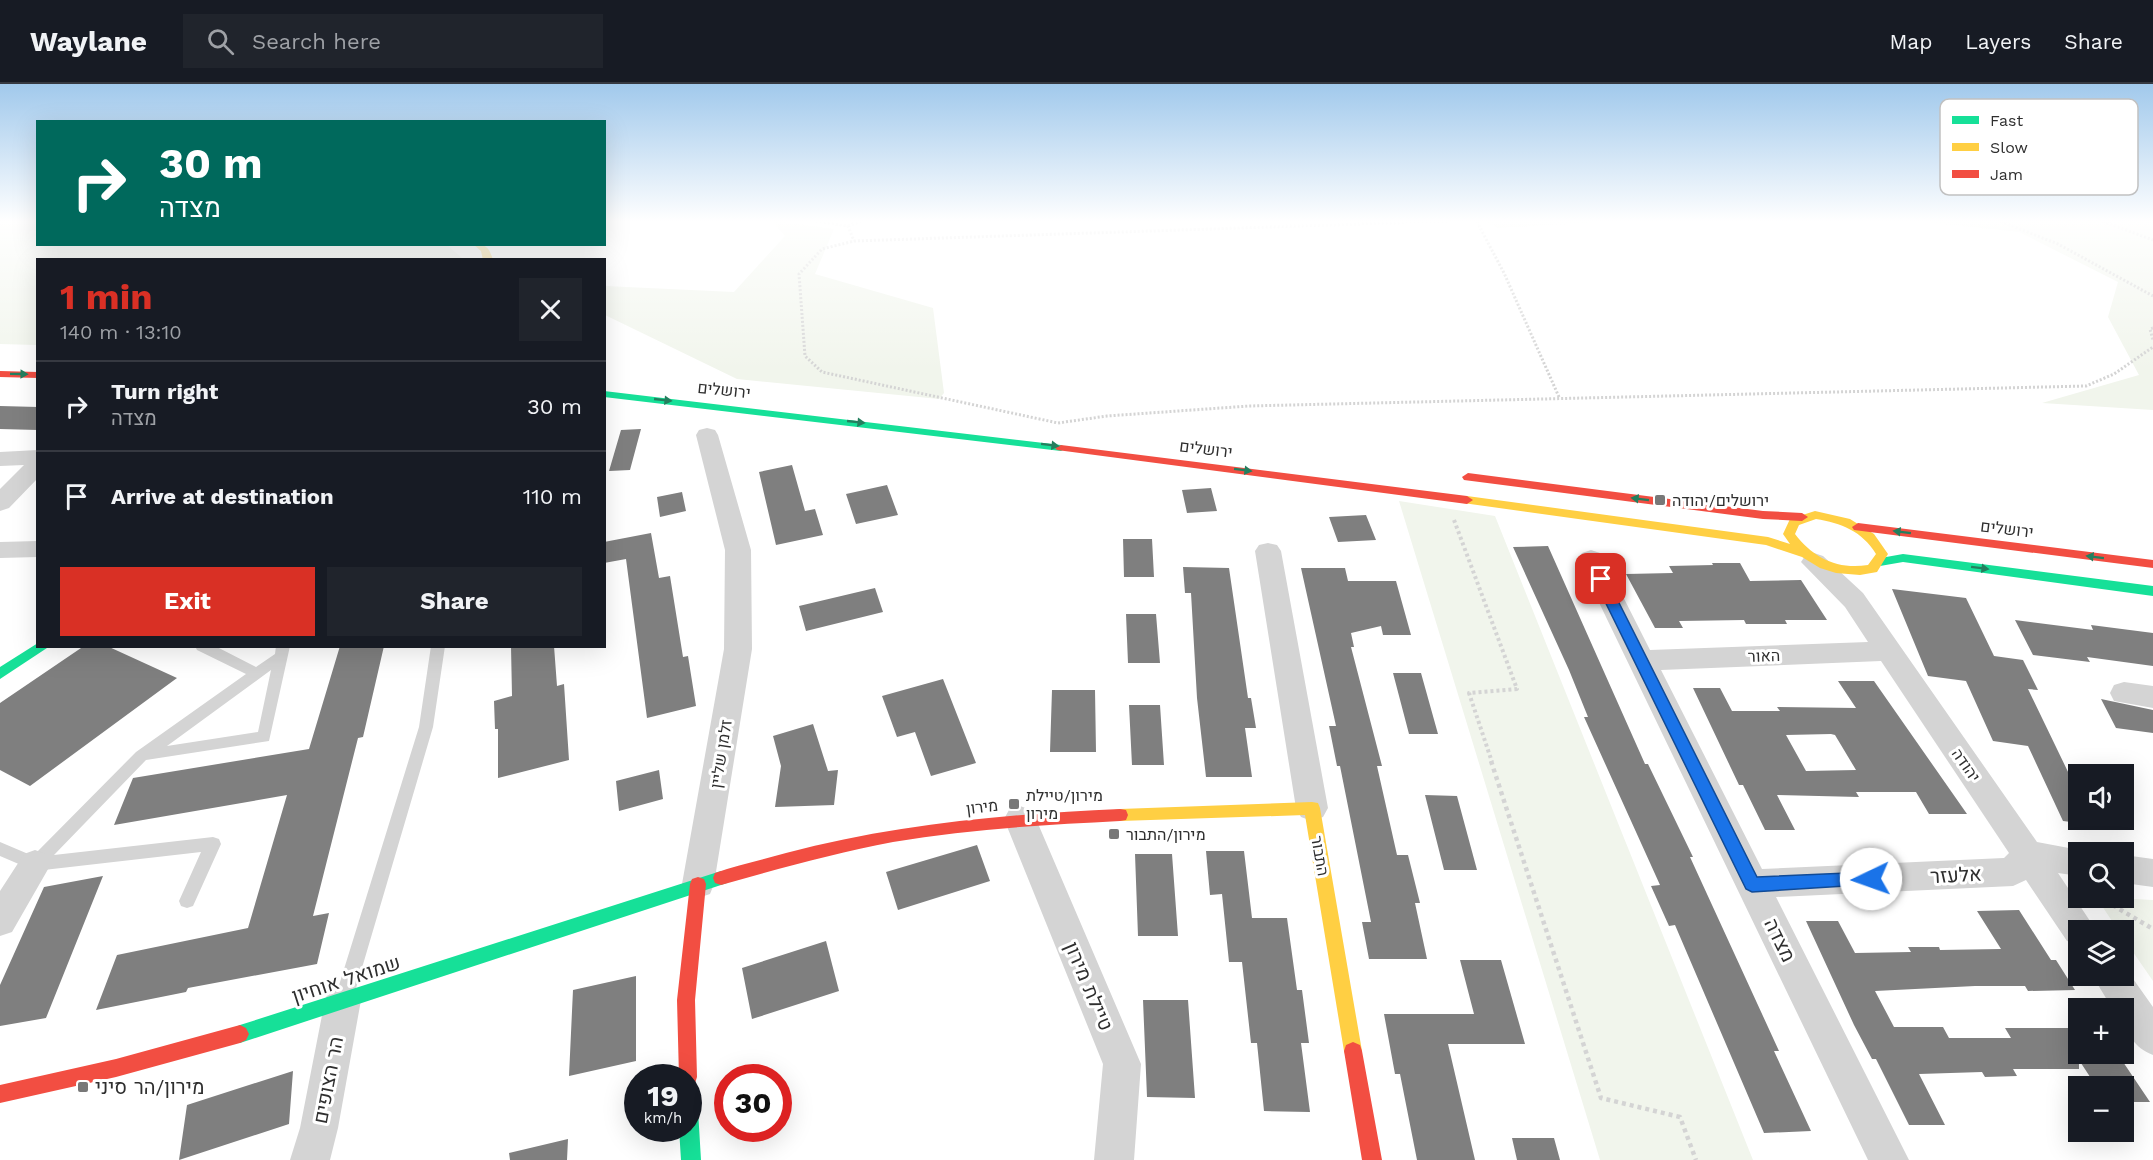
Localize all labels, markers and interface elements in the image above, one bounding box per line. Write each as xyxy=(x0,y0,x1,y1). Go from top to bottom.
search box xyxy=(183,14,603,68)
text: Waylane xyxy=(30,25,147,58)
icon: search xyxy=(204,25,237,58)
text: Search here xyxy=(252,29,381,54)
text: Map xyxy=(1889,29,1932,54)
text: Layers xyxy=(1965,29,2031,54)
text: Share xyxy=(2064,29,2123,54)
legend xyxy=(1940,99,2138,195)
text: Fast xyxy=(1990,111,2023,130)
text: Slow xyxy=(1990,138,2028,157)
text: 30 m xyxy=(159,139,263,188)
icon: right xyxy=(60,144,138,222)
text: Jam xyxy=(1990,165,2023,184)
text: מצדה xyxy=(159,192,221,224)
text: 1 min xyxy=(60,276,152,318)
button: close xyxy=(519,278,582,341)
text: 140 m · 13:10 xyxy=(60,320,182,344)
one-way arrow xyxy=(9,370,28,379)
street label: ירושלים xyxy=(696,378,752,402)
text: Turn right xyxy=(111,379,218,404)
icon: right xyxy=(60,390,93,423)
text: 30 m xyxy=(527,394,582,419)
one-way arrow xyxy=(653,395,672,405)
text: מצדה xyxy=(111,406,157,430)
one-way arrow xyxy=(847,417,866,427)
street label: ירושלים xyxy=(1178,436,1234,462)
one-way arrow xyxy=(1041,441,1060,450)
one-way arrow xyxy=(1234,466,1253,475)
icon: arrive xyxy=(60,480,93,513)
text: Arrive at destination xyxy=(111,484,334,509)
text: 110 m xyxy=(523,484,582,509)
place label: ירושלים/יהודה xyxy=(1672,491,1769,510)
marker: ירושלים/יהודה xyxy=(1653,493,1667,507)
one-way arrow xyxy=(1630,494,1649,504)
street label: ירושלים xyxy=(1979,516,2035,542)
one-way arrow xyxy=(1892,528,1911,537)
one-way arrow xyxy=(2085,552,2104,562)
pin xyxy=(1575,553,1626,604)
icon: arrive xyxy=(1584,562,1617,595)
one-way arrow xyxy=(1970,564,1989,573)
button: Exit xyxy=(60,567,315,636)
button: Share xyxy=(327,567,582,636)
street label: האור xyxy=(1748,646,1780,666)
street label: זלמן שליין xyxy=(706,718,736,790)
street label: יהודה xyxy=(1948,745,1984,785)
map controls xyxy=(2068,764,2134,1142)
button: sound xyxy=(2068,764,2134,830)
place label: מירון/טיילת מירון xyxy=(1026,786,1103,823)
street label: מירון xyxy=(965,796,999,818)
marker: מירון/טיילת מירון xyxy=(1007,797,1021,811)
place label: מירון/התבור xyxy=(1126,825,1206,844)
marker: מירון/התבור xyxy=(1107,827,1121,841)
street label: התבור xyxy=(1307,834,1333,878)
button: search xyxy=(2068,842,2134,908)
position arrow xyxy=(1839,847,1903,911)
street label: אלעזר xyxy=(1930,862,1982,888)
street label: מצדה xyxy=(1759,914,1801,966)
button: layers xyxy=(2068,920,2134,986)
street label: טיילת מירון xyxy=(1060,938,1118,1034)
street label: שמואל אוחיון xyxy=(289,950,403,1008)
button: + xyxy=(2068,998,2134,1064)
street label: הר הצופים xyxy=(308,1034,348,1126)
speed limit sign: 30 xyxy=(714,1064,792,1142)
place label: מירון/הר סיני xyxy=(95,1075,204,1099)
button: − xyxy=(2068,1076,2134,1142)
text: 19 xyxy=(647,1078,679,1113)
marker: מירון/הר סיני xyxy=(76,1080,90,1094)
text: km/h xyxy=(644,1109,682,1127)

